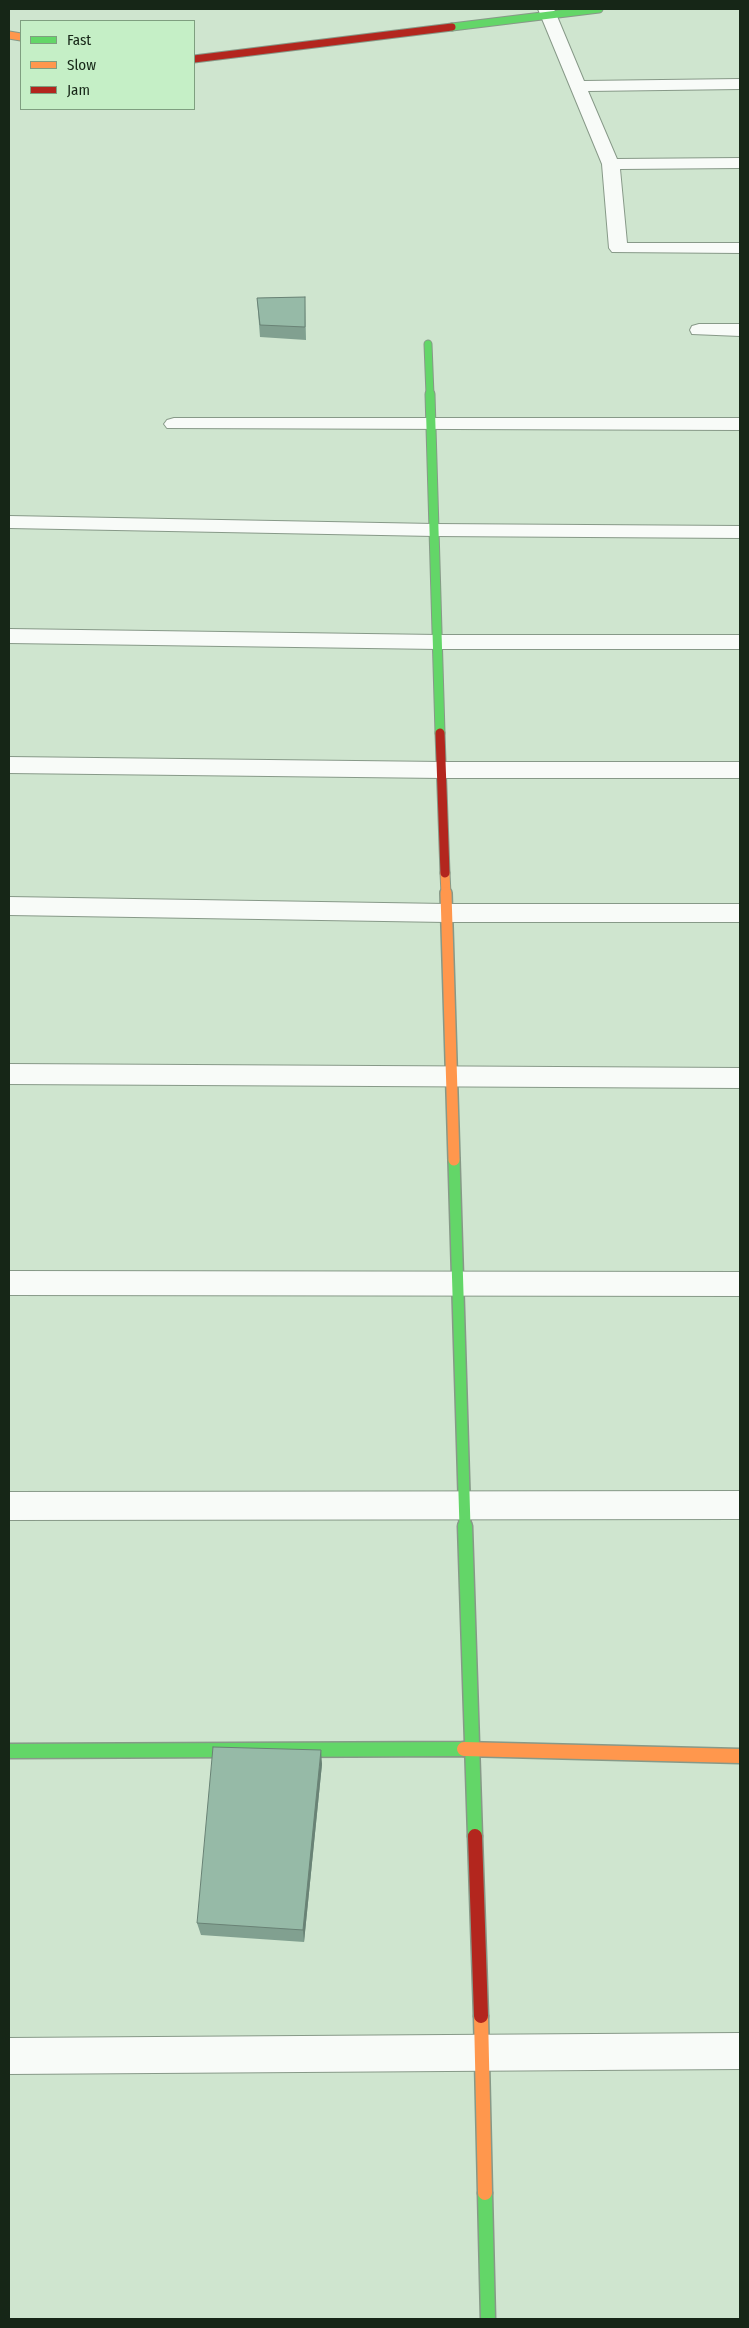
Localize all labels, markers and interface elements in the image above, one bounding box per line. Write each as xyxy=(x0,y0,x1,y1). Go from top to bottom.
legend xyxy=(20,20,195,110)
text: Fast xyxy=(67,31,91,49)
text: Slow xyxy=(67,56,96,74)
text: Jam xyxy=(67,81,90,99)

